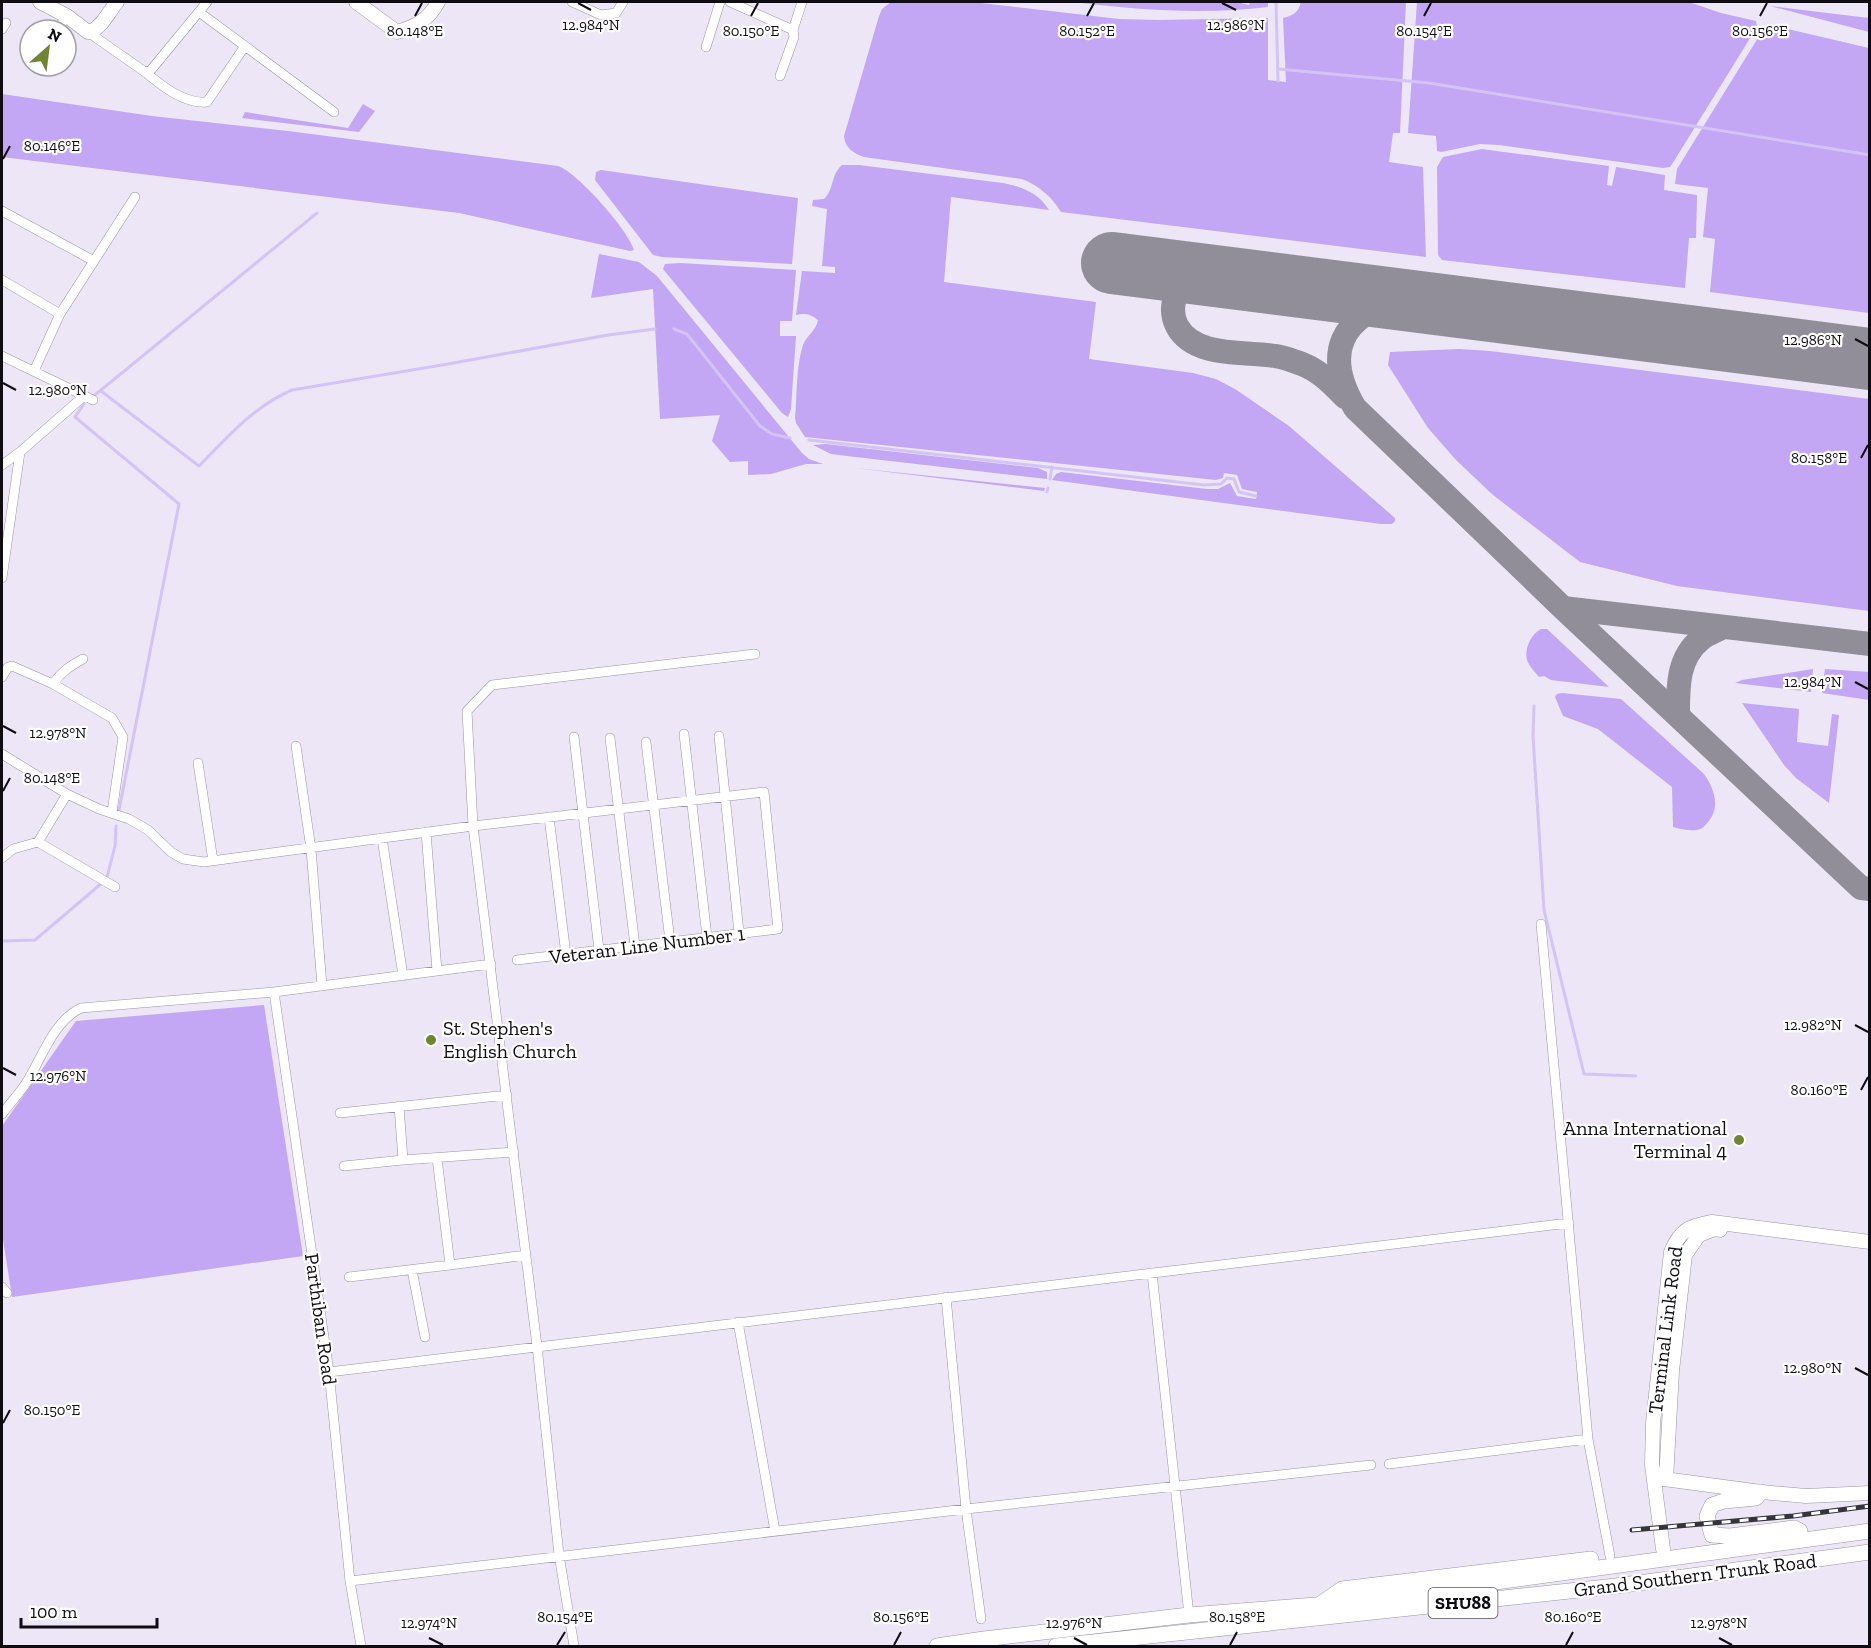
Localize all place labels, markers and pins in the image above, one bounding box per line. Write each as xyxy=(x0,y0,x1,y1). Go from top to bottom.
place label: St. Stephen's English Church xyxy=(443,1016,577,1063)
marker: St. Stephen's English Church xyxy=(424,1033,438,1047)
place label: Anna International Terminal 4 xyxy=(1563,1116,1727,1163)
marker: Anna International Terminal 4 xyxy=(1732,1133,1746,1147)

